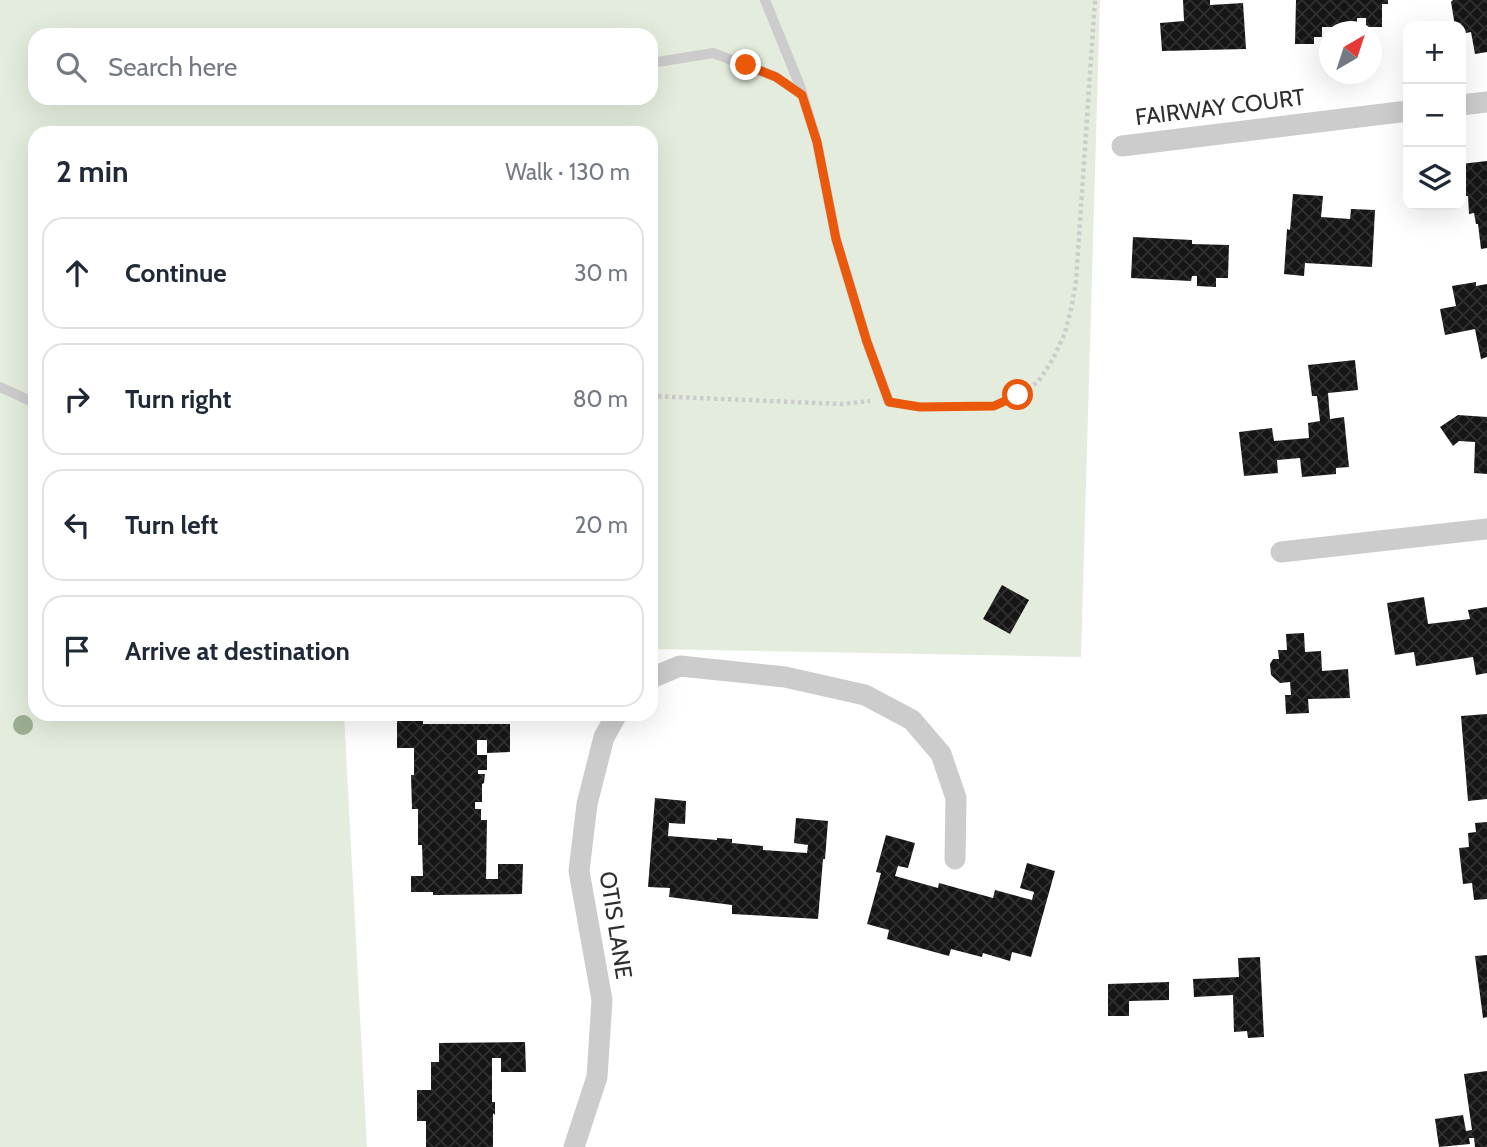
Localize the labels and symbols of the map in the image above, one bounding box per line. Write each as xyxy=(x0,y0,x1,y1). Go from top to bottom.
north arrow xyxy=(1319,21,1382,84)
route end xyxy=(730,49,761,80)
street label: FAIRWAY COURT xyxy=(1134,83,1306,131)
route start xyxy=(1002,379,1033,410)
street label: OTIS LANE xyxy=(594,869,638,981)

